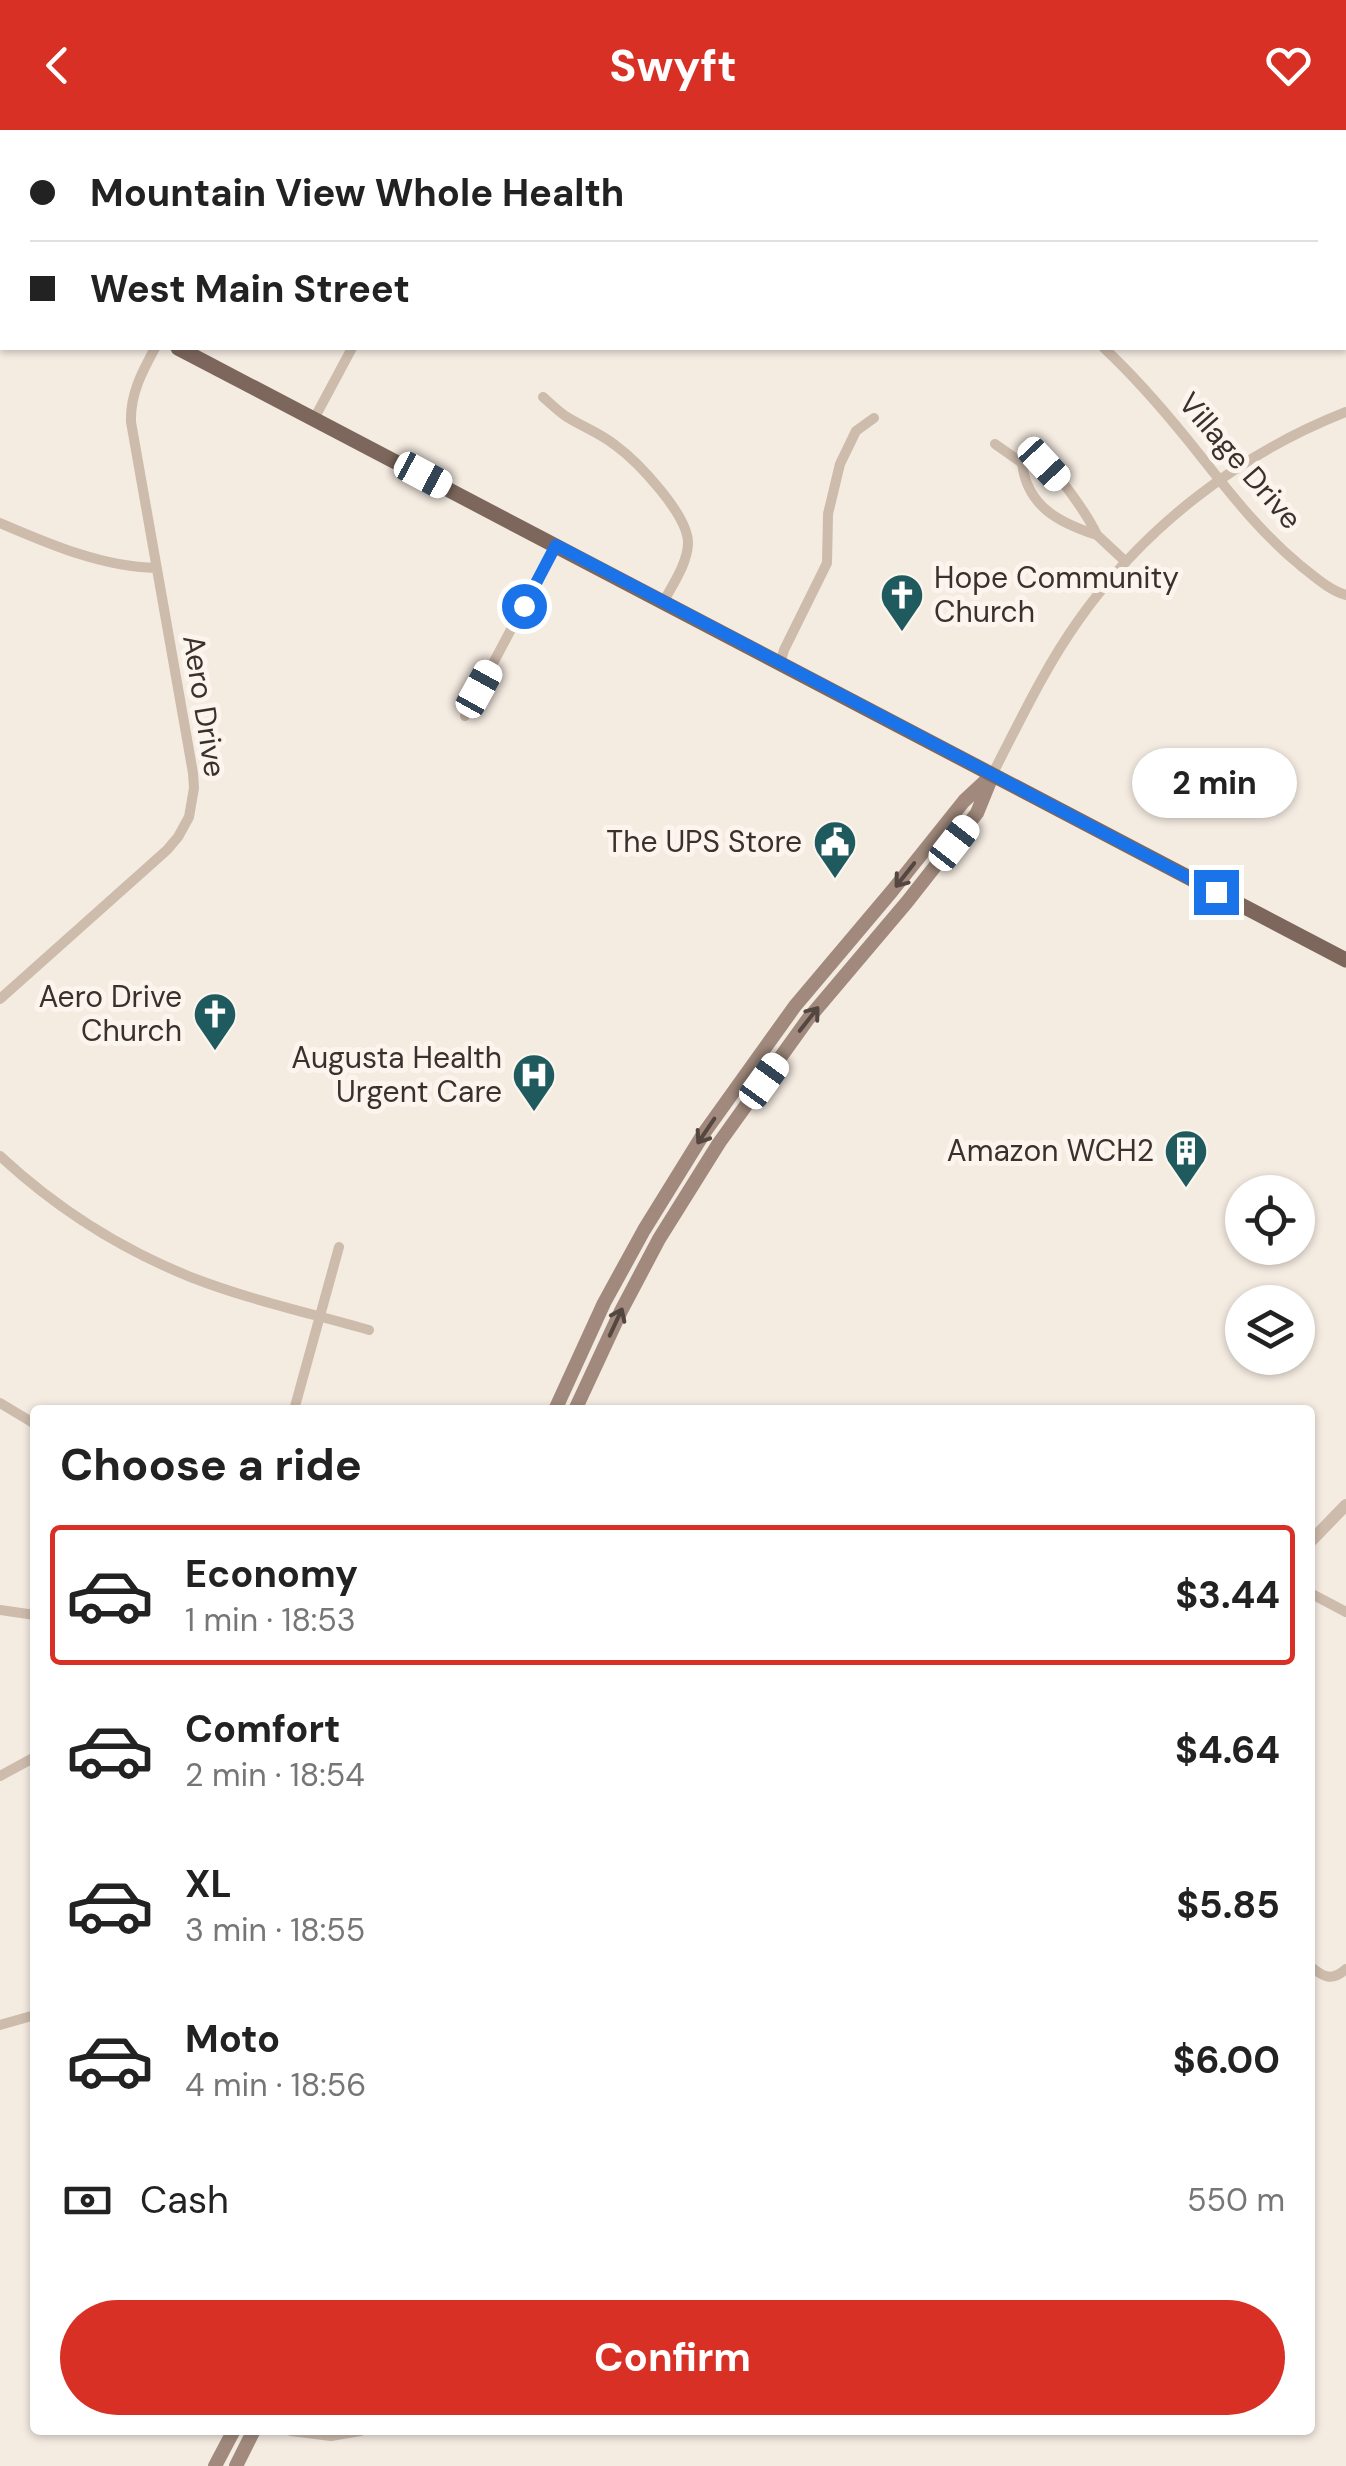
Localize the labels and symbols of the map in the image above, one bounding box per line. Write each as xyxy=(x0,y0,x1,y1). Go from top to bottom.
street label: Village Drive xyxy=(1170,384,1311,537)
car xyxy=(1013,432,1075,496)
car xyxy=(389,448,457,502)
place label: Hope Community Church xyxy=(934,558,1179,631)
church icon: Hope Community Church xyxy=(879,572,925,633)
route start xyxy=(502,584,547,629)
street label: Aero Drive xyxy=(174,632,235,780)
car xyxy=(451,655,507,723)
callout: 2 min xyxy=(1134,747,1298,817)
car xyxy=(924,810,984,876)
public building icon: The UPS Store xyxy=(812,819,858,880)
place label: The UPS Store xyxy=(606,822,802,861)
one-way arrow xyxy=(894,861,916,887)
route end xyxy=(1194,870,1239,915)
place label: Aero Drive Church xyxy=(39,977,182,1050)
church icon: Aero Drive Church xyxy=(192,991,238,1052)
one-way arrow xyxy=(798,1006,820,1032)
place label: Augusta Health Urgent Care xyxy=(291,1038,502,1111)
car xyxy=(734,1048,794,1114)
hospital icon: Augusta Health Urgent Care xyxy=(511,1052,557,1113)
one-way arrow xyxy=(695,1116,716,1144)
building icon: Amazon WCH2 xyxy=(1163,1128,1209,1189)
place label: Amazon WCH2 xyxy=(947,1131,1154,1170)
one-way arrow xyxy=(608,1307,627,1337)

